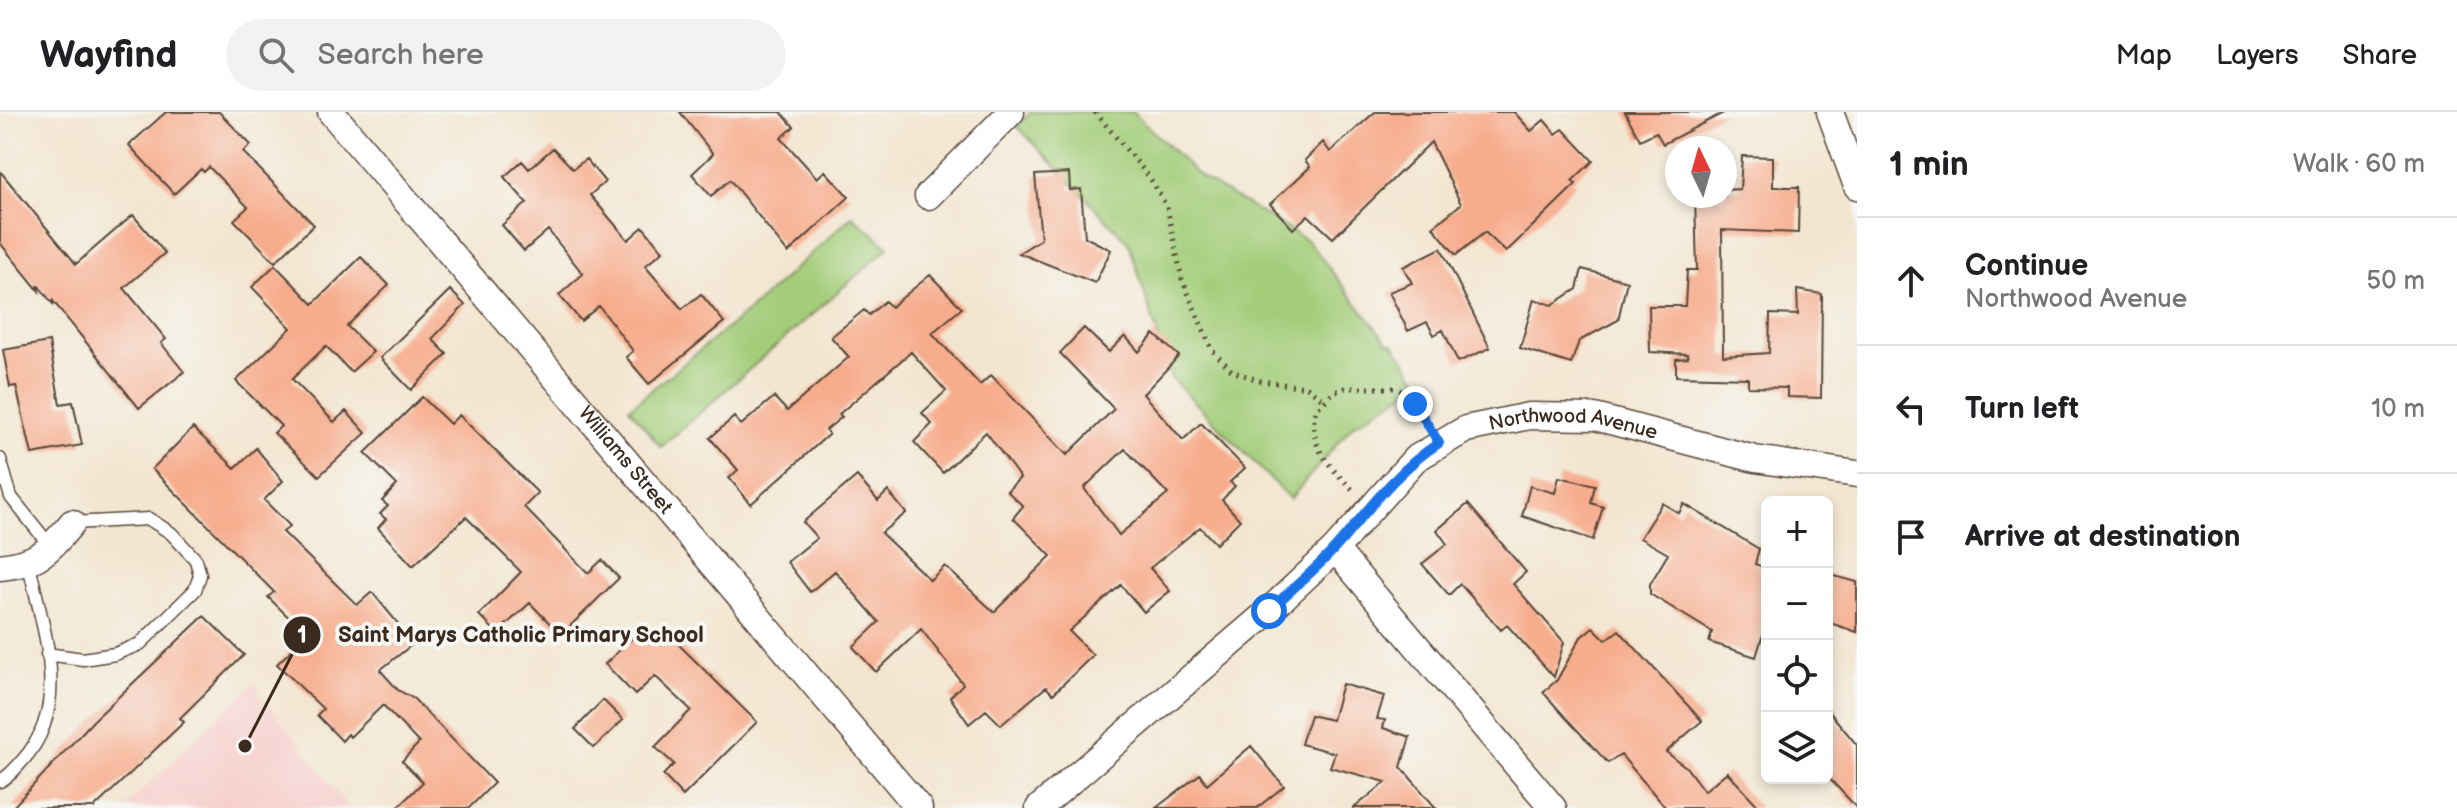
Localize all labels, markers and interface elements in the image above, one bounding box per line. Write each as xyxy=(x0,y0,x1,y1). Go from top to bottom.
search box xyxy=(226,19,786,91)
text: Wayfind xyxy=(40,33,178,78)
icon: search xyxy=(254,33,298,77)
text: Search here xyxy=(318,37,484,73)
text: Map xyxy=(2116,39,2172,72)
text: Layers xyxy=(2216,39,2299,72)
text: Share xyxy=(2343,39,2417,72)
north arrow xyxy=(1665,136,1737,208)
text: 1 min xyxy=(1889,144,1969,185)
text: Walk · 60 m xyxy=(2293,149,2425,180)
text: Continue xyxy=(1965,248,2088,284)
icon: ahead xyxy=(1889,259,1933,303)
text: 50 m xyxy=(2366,266,2425,297)
text: Northwood Avenue xyxy=(1965,284,2187,315)
route end xyxy=(1397,386,1433,422)
icon: left xyxy=(1889,387,1933,431)
text: Turn left xyxy=(1965,391,2079,427)
text: 10 m xyxy=(2371,394,2425,425)
street label: Williams Street xyxy=(573,402,677,519)
street label: Northwood Avenue xyxy=(1487,404,1660,445)
map controls xyxy=(1761,496,1833,784)
button: + xyxy=(1761,496,1833,568)
icon: arrive xyxy=(1889,515,1933,559)
text: Arrive at destination xyxy=(1965,519,2241,555)
button: − xyxy=(1761,568,1833,640)
route start xyxy=(1251,593,1287,629)
callout: Saint Marys Catholic Primary School xyxy=(282,612,721,658)
text: 1 xyxy=(297,621,307,650)
text: Saint Marys Catholic Primary School xyxy=(338,622,704,649)
button: locate xyxy=(1761,640,1833,712)
button: layers xyxy=(1761,712,1833,784)

